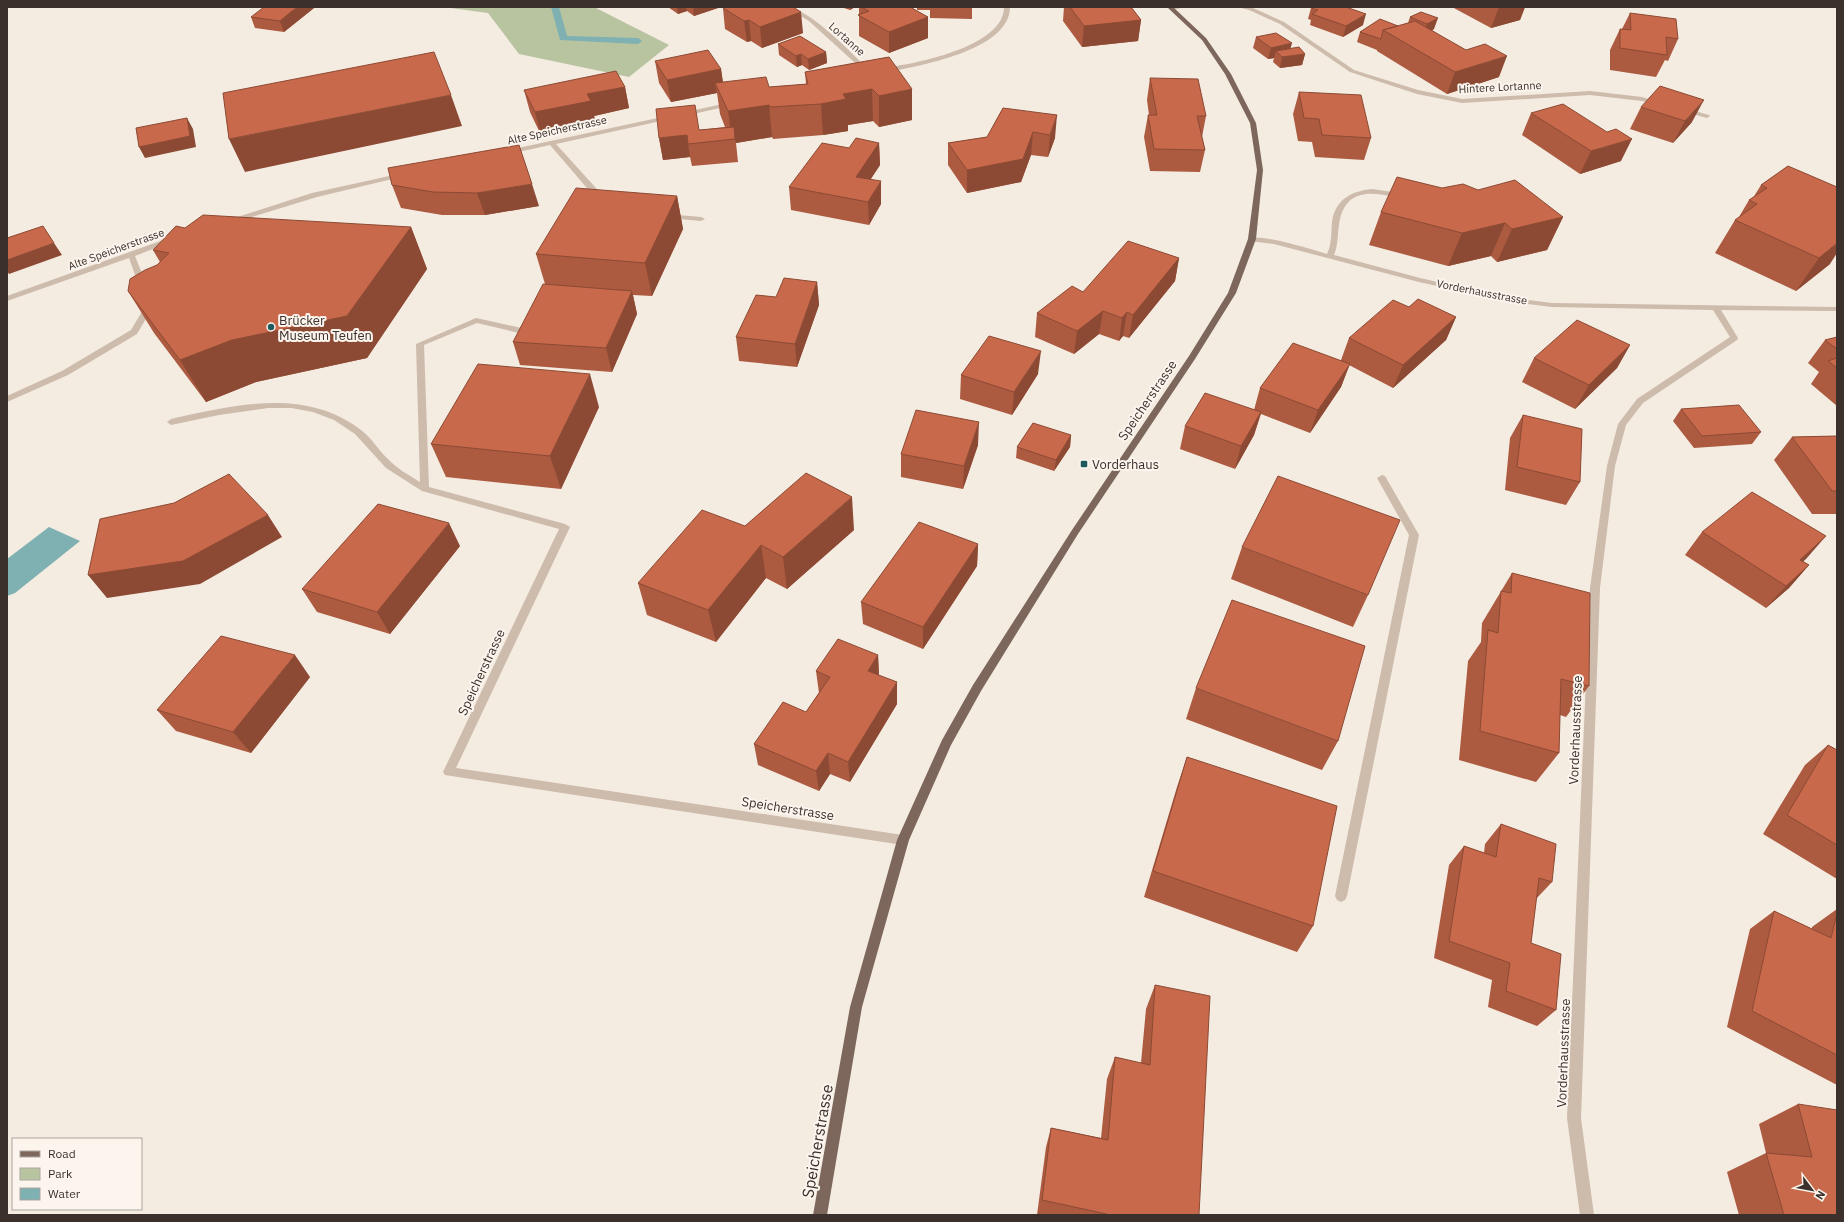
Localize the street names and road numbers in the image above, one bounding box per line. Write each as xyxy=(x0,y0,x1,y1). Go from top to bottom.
street label: Lortanne xyxy=(826,19,868,59)
street label: Hintere Lortanne xyxy=(1458,78,1542,96)
street label: Alte Speicherstrasse xyxy=(506,113,608,147)
street label: Alte Speicherstrasse xyxy=(66,225,166,273)
street label: Vorderhausstrasse xyxy=(1435,276,1529,308)
street label: Speicherstrasse xyxy=(1114,357,1181,444)
street label: Speicherstrasse xyxy=(454,626,509,718)
street label: Vorderhausstrasse xyxy=(1565,675,1586,785)
street label: Speicherstrasse xyxy=(740,793,835,824)
street label: Vorderhausstrasse xyxy=(1553,998,1574,1108)
street label: Speicherstrasse xyxy=(797,1082,837,1199)

